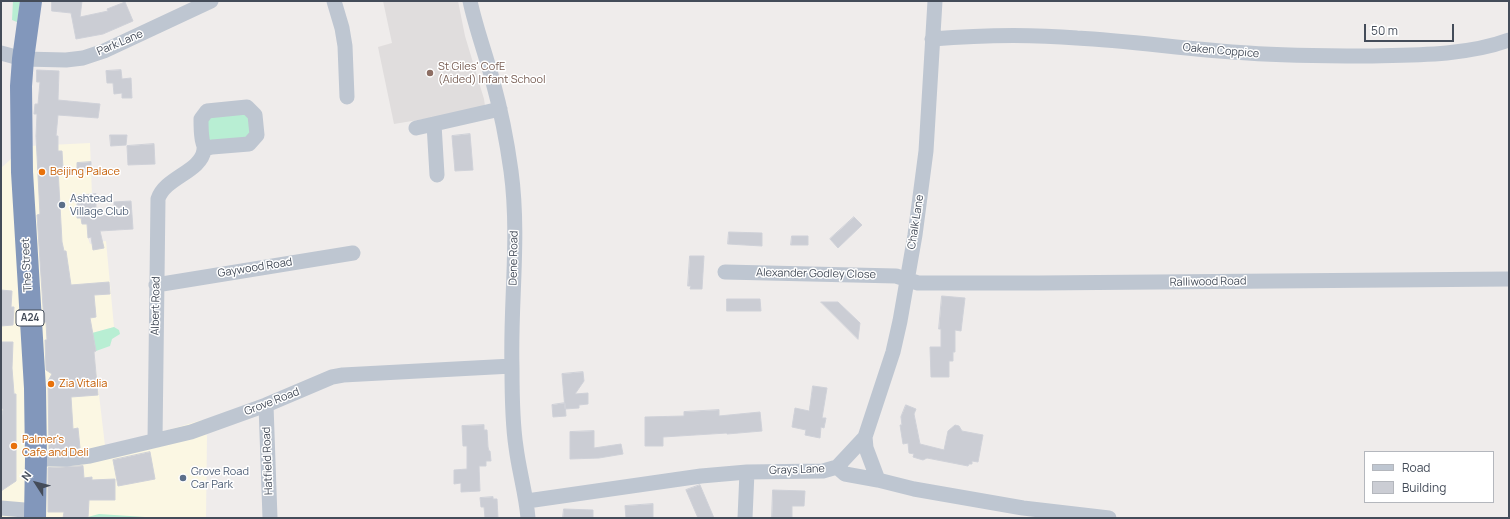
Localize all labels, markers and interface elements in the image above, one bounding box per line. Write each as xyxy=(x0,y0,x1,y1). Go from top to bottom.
scale bar xyxy=(1366,16,1456,42)
text: 50 m xyxy=(1371,22,1398,39)
street label: Park Lane xyxy=(95,27,145,59)
street label: Oaken Coppice xyxy=(1182,41,1260,61)
place label: St Giles' CofE (Aided) Infant School xyxy=(438,60,546,86)
marker: St Giles' CofE (Aided) Infant School xyxy=(425,68,435,78)
place label: Beijing Palace xyxy=(50,165,120,179)
marker: Beijing Palace xyxy=(37,167,47,177)
place label: Ashtead Village Club xyxy=(70,192,129,218)
street label: Chalk Lane xyxy=(905,194,927,250)
marker: Ashtead Village Club xyxy=(57,200,67,210)
street label: Dene Road xyxy=(507,230,521,286)
street label: The Street xyxy=(19,238,35,292)
street label: Gaywood Road xyxy=(217,256,293,280)
street label: Alexander Godley Close xyxy=(756,266,876,282)
street label: Ralliwood Road xyxy=(1170,275,1246,289)
street label: Albert Road xyxy=(149,276,163,336)
road number: A24 xyxy=(16,310,44,326)
place label: Zia Vitalia xyxy=(59,377,107,391)
marker: Zia Vitalia xyxy=(46,379,56,389)
street label: Grove Road xyxy=(243,385,301,419)
street label: Hatfield Road xyxy=(260,427,276,495)
place label: Palmer's Cafe and Deli xyxy=(22,433,89,459)
marker: Palmer's Cafe and Deli xyxy=(9,441,19,451)
legend xyxy=(1364,451,1494,503)
text: Road xyxy=(1402,459,1430,476)
street label: Grays Lane xyxy=(769,462,825,478)
north arrow xyxy=(16,463,56,503)
place label: Grove Road Car Park xyxy=(191,465,249,491)
text: N xyxy=(17,468,34,483)
marker: Grove Road Car Park xyxy=(178,473,188,483)
text: Building xyxy=(1402,479,1446,496)

